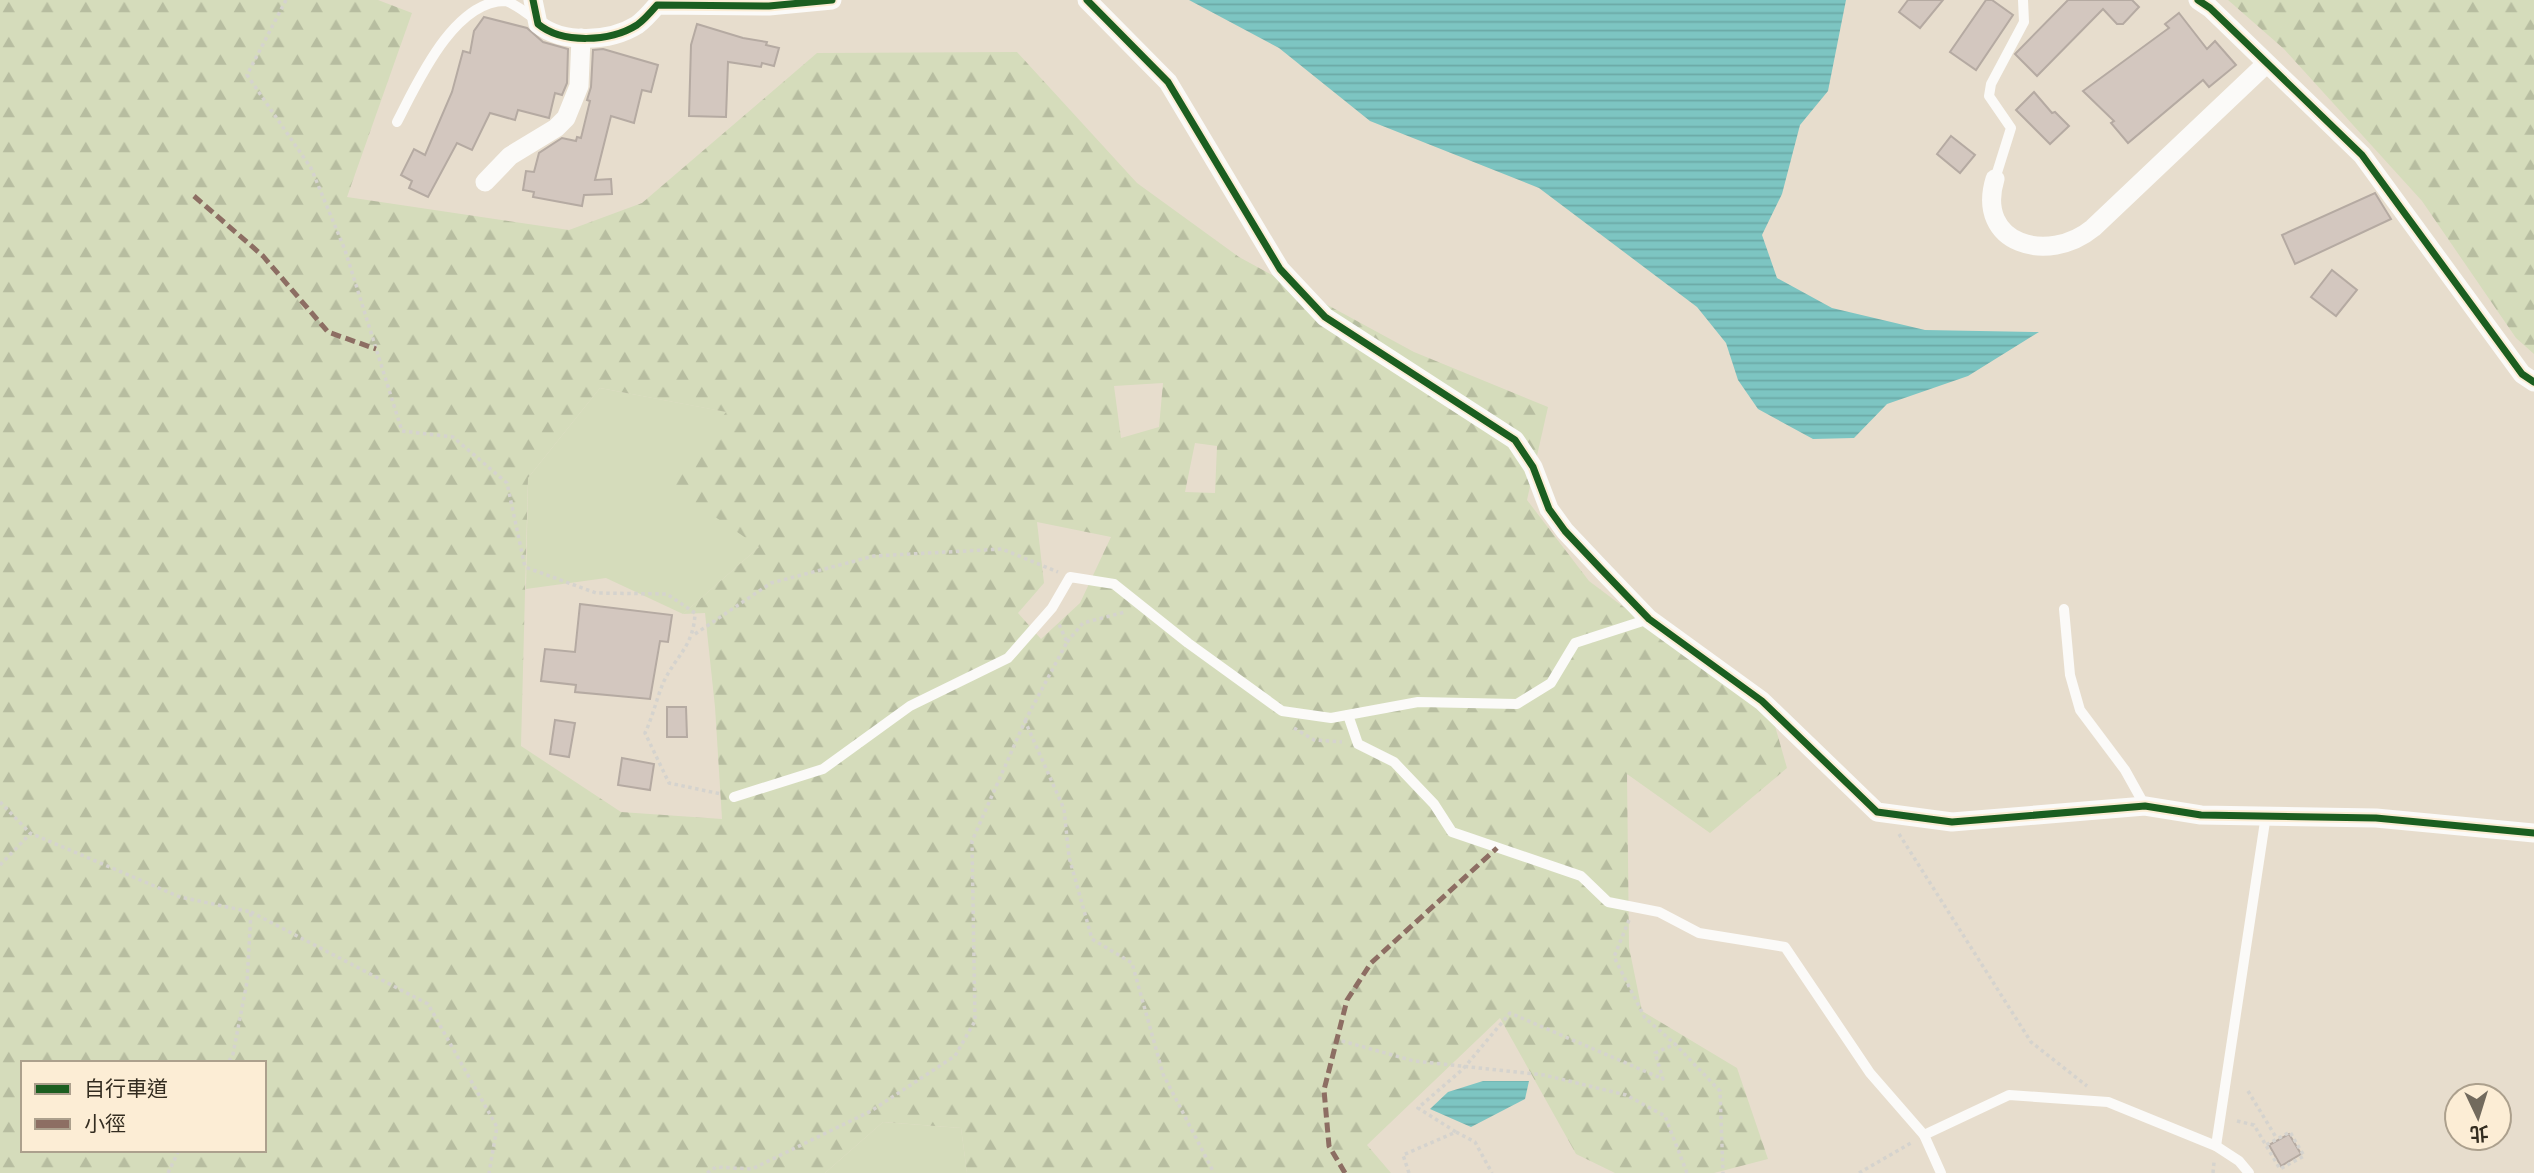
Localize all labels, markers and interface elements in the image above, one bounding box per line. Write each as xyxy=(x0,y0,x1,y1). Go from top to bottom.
legend xyxy=(21,1061,266,1152)
text: 自行車道 xyxy=(84,1077,168,1101)
north arrow xyxy=(2443,1082,2513,1152)
text: 小徑 xyxy=(84,1112,126,1136)
text: 北 xyxy=(2469,1121,2489,1145)

